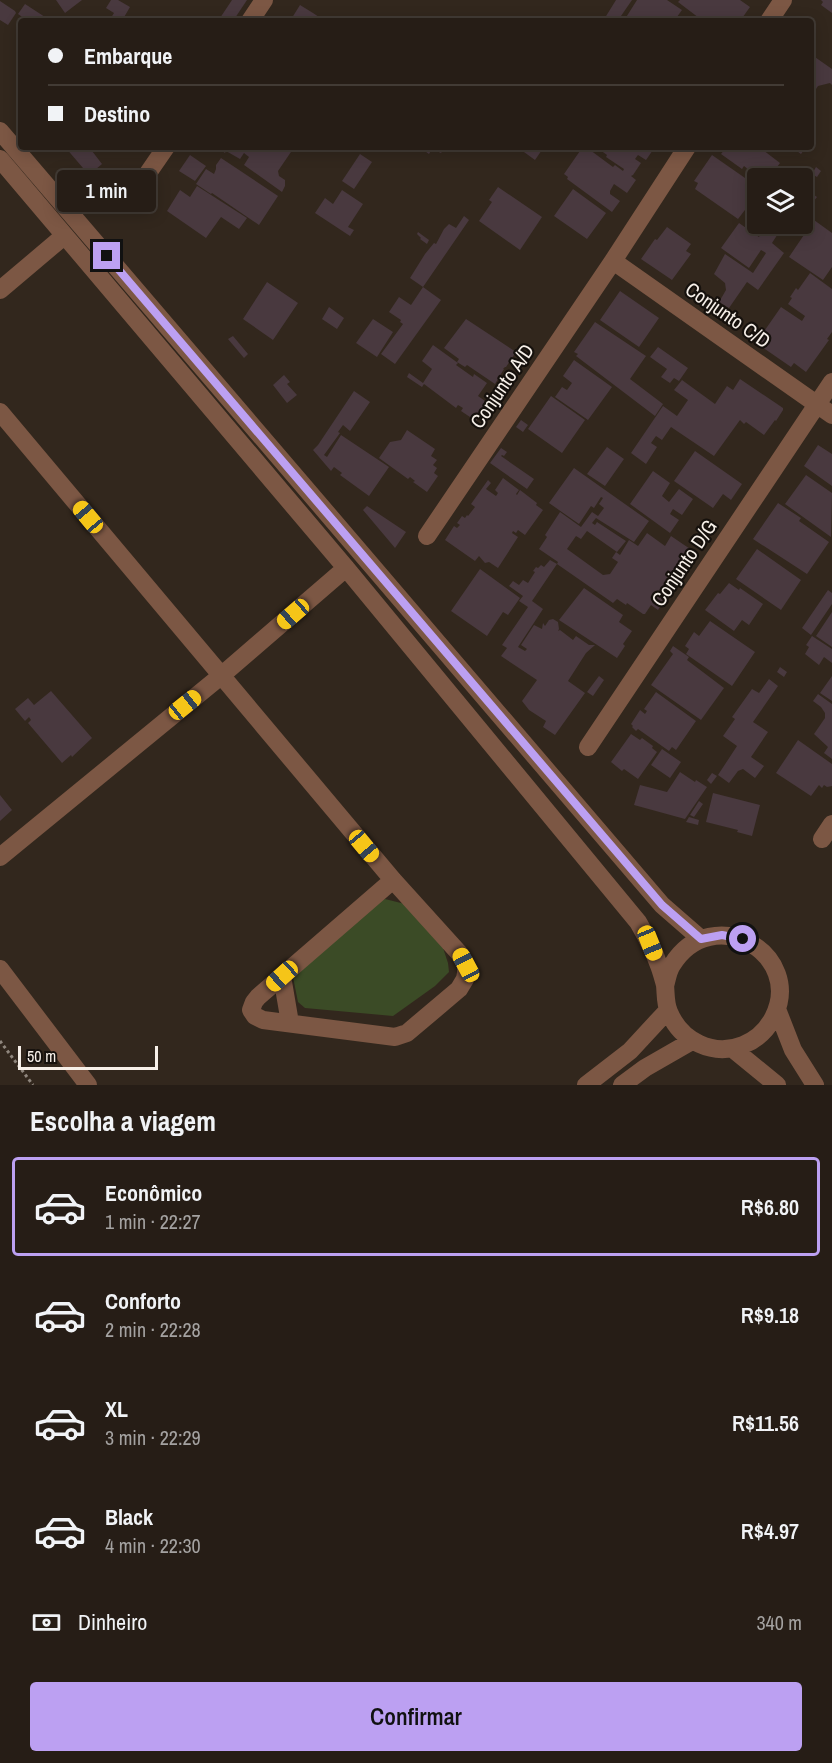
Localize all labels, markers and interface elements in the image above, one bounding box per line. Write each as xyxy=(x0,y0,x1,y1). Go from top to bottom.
text: Embarque xyxy=(84,41,172,71)
text: Destino xyxy=(84,99,150,129)
map controls xyxy=(747,168,813,234)
button: layers xyxy=(747,168,813,234)
callout: 1 min xyxy=(57,169,156,211)
text: 1 min xyxy=(85,177,128,204)
route end xyxy=(93,242,120,269)
street label: Conjunto C/D xyxy=(680,275,776,354)
street label: Conjunto A/D xyxy=(463,338,540,433)
car xyxy=(70,497,106,537)
street label: Conjunto D/G xyxy=(645,514,723,611)
car xyxy=(274,595,312,633)
car xyxy=(165,687,205,723)
car xyxy=(346,826,382,866)
car xyxy=(635,923,665,963)
route start xyxy=(729,925,756,952)
car xyxy=(450,945,482,985)
car xyxy=(263,957,301,995)
scale bar xyxy=(18,1043,158,1070)
text: 50 m xyxy=(27,1045,56,1067)
text: Escolha a viagem xyxy=(30,1103,216,1139)
text: Econômico xyxy=(105,1178,202,1208)
icon: car xyxy=(33,1180,87,1234)
text: R$6.80 xyxy=(741,1192,799,1222)
text: 1 min · 22:27 xyxy=(105,1208,201,1235)
text: Conforto xyxy=(105,1286,181,1316)
icon: car xyxy=(33,1288,87,1342)
text: R$9.18 xyxy=(741,1300,799,1330)
text: 2 min · 22:28 xyxy=(105,1316,201,1343)
text: XL xyxy=(105,1394,128,1424)
icon: car xyxy=(33,1396,87,1450)
text: R$11.56 xyxy=(732,1408,799,1438)
text: 3 min · 22:29 xyxy=(105,1424,201,1451)
text: Black xyxy=(105,1502,153,1532)
icon: car xyxy=(33,1504,87,1558)
text: R$4.97 xyxy=(741,1516,799,1546)
text: 4 min · 22:30 xyxy=(105,1532,201,1559)
icon: cash xyxy=(30,1606,63,1639)
text: Dinheiro xyxy=(78,1607,147,1637)
text: 340 m xyxy=(756,1609,802,1636)
button: Confirmar xyxy=(30,1682,802,1751)

